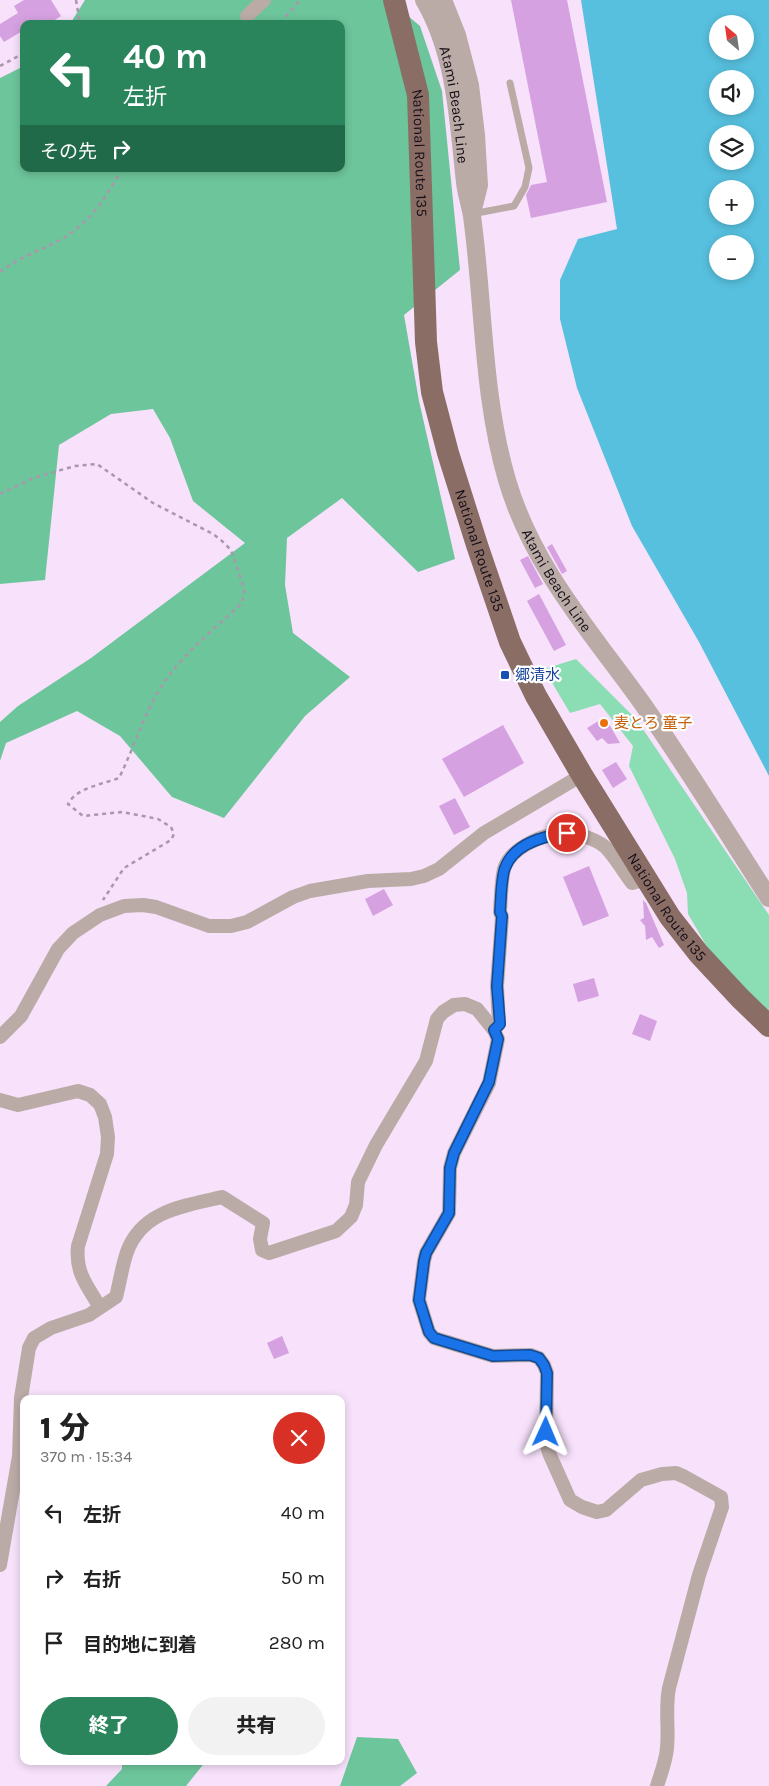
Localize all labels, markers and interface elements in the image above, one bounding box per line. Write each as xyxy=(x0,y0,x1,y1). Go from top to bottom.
north arrow xyxy=(709,15,754,60)
map controls xyxy=(709,15,754,280)
text: 40 m xyxy=(123,36,208,77)
icon: left xyxy=(40,40,105,105)
street label: Atami Beach Line xyxy=(435,44,472,164)
button: sound xyxy=(709,70,754,115)
text: 左折 xyxy=(123,84,167,110)
street label: National Route 135 xyxy=(408,87,431,217)
button: layers xyxy=(709,125,754,170)
icon: right xyxy=(107,135,135,163)
text: その先 xyxy=(40,141,97,163)
button: + xyxy=(709,180,754,225)
button: − xyxy=(709,235,754,280)
street label: National Route 135 xyxy=(451,487,508,614)
street label: Atami Beach Line xyxy=(518,526,595,636)
place label: 郷清水 xyxy=(515,666,560,684)
marker: 郷清水 xyxy=(499,669,511,681)
place label: 麦とろ 童子 xyxy=(614,714,693,732)
marker: 麦とろ 童子 xyxy=(598,717,610,729)
pin xyxy=(546,812,588,854)
icon: arrive xyxy=(553,819,581,847)
street label: National Route 135 xyxy=(624,850,710,965)
position arrow xyxy=(519,1405,571,1457)
text: 1 分 xyxy=(40,1410,90,1446)
button: close xyxy=(273,1412,325,1464)
text: 370 m · 15:34 xyxy=(40,1447,132,1466)
icon: left xyxy=(40,1499,68,1527)
text: 40 m xyxy=(281,1502,325,1524)
text: 左折 xyxy=(83,1504,121,1526)
icon: right xyxy=(40,1564,68,1592)
text: 50 m xyxy=(281,1567,325,1589)
text: 右折 xyxy=(83,1569,121,1591)
icon: arrive xyxy=(40,1629,68,1657)
text: 280 m xyxy=(269,1632,325,1654)
text: 目的地に到着 xyxy=(83,1634,197,1656)
button: 終了 xyxy=(40,1697,178,1755)
button: 共有 xyxy=(188,1697,325,1755)

